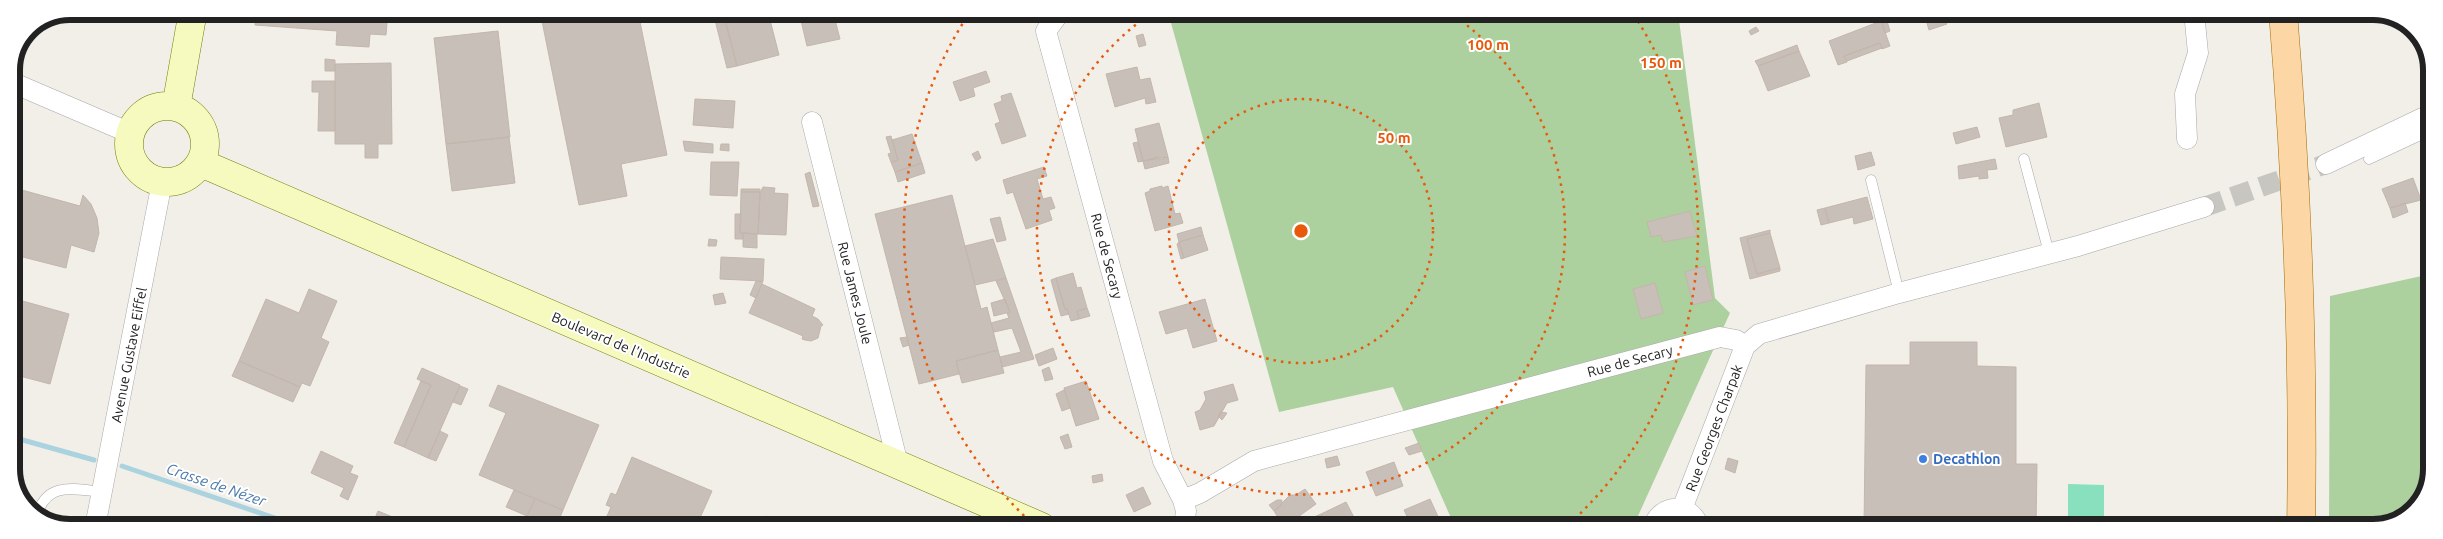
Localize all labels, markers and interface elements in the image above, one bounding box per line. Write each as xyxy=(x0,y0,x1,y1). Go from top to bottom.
text: 100 m xyxy=(1467,36,1509,53)
text: 150 m xyxy=(1640,54,1682,71)
text: 50 m xyxy=(1377,129,1411,146)
street label: Rue de Secary xyxy=(1088,211,1126,301)
centre of rings xyxy=(1292,222,1310,240)
street label: Rue James Joule xyxy=(835,240,875,346)
street label: Avenue Gustave Eiffel xyxy=(108,286,150,424)
street label: Boulevard de l'Industrie xyxy=(549,309,693,381)
street label: Rue de Secary xyxy=(1585,342,1675,380)
street label: Rue Georges Charpak xyxy=(1682,362,1746,494)
place label: Decathlon xyxy=(1933,451,2001,467)
marker: Decathlon xyxy=(1917,453,1929,465)
water label: Crasse de Nézer xyxy=(164,460,269,510)

